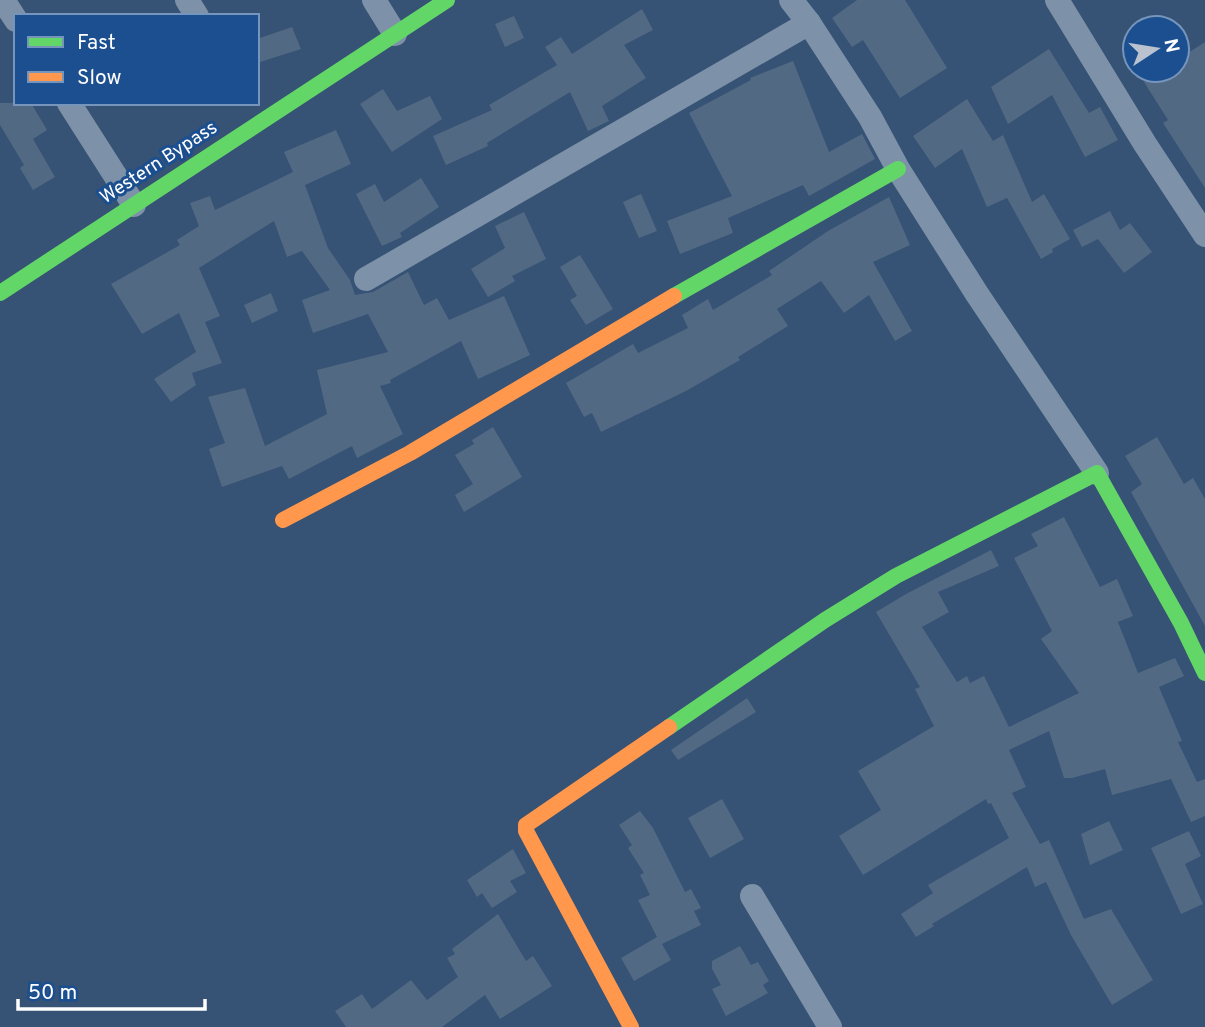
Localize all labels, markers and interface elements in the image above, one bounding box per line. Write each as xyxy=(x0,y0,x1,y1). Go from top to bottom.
legend xyxy=(14,14,259,105)
north arrow xyxy=(1121,14,1191,84)
text: Fast xyxy=(77,30,116,57)
text: N xyxy=(1158,37,1184,55)
text: Slow xyxy=(77,65,122,92)
street label: Western Bypass xyxy=(96,116,222,210)
scale bar xyxy=(18,968,205,1012)
text: 50 m xyxy=(28,980,77,1007)

